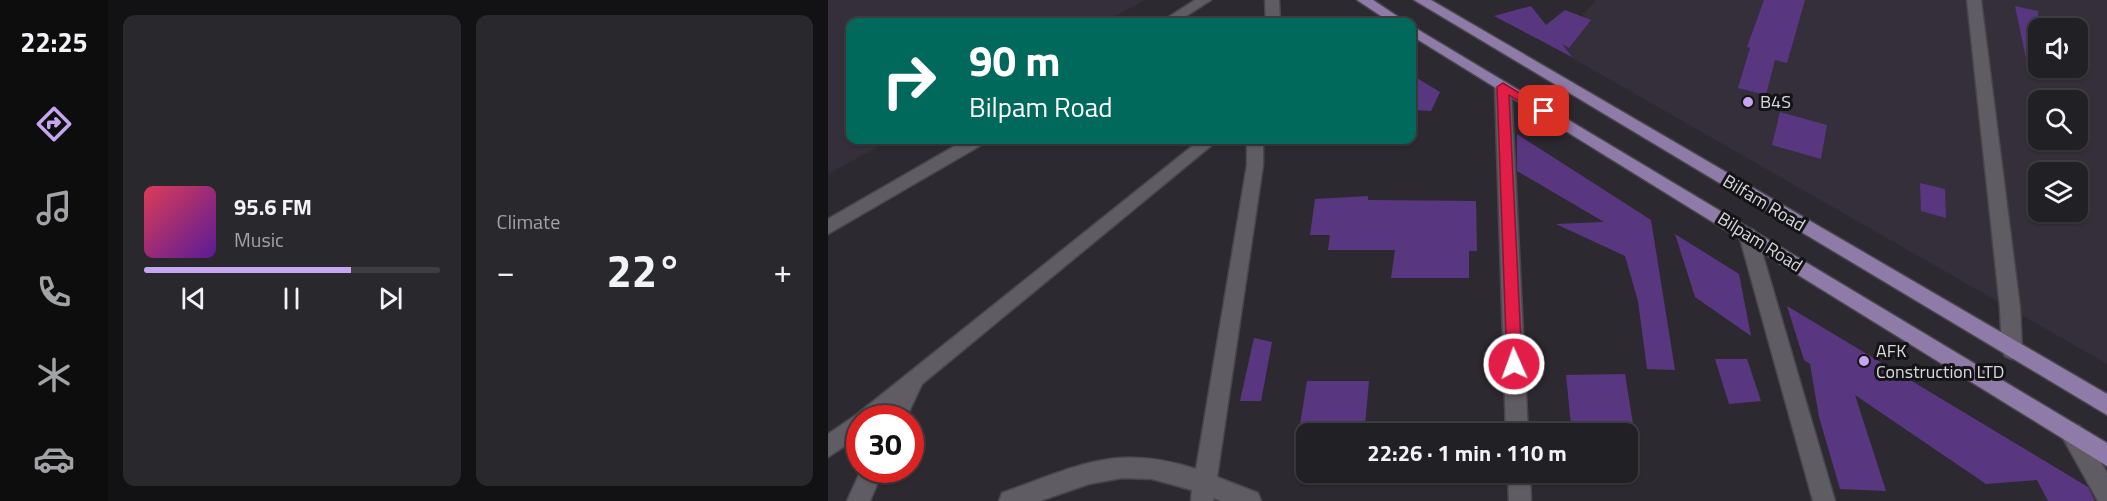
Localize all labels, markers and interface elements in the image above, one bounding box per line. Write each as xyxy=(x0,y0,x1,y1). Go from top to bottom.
map controls xyxy=(2028,18,2088,222)
button: sound xyxy=(2028,18,2088,78)
text: 22:25 xyxy=(20,21,88,62)
text: 90 m xyxy=(969,28,1061,92)
icon: right xyxy=(870,42,948,120)
pin xyxy=(1518,85,1569,136)
text: Bilpam Road xyxy=(969,86,1113,127)
place label: B4S xyxy=(1760,88,1791,115)
button: search xyxy=(2028,90,2088,150)
icon: arrive xyxy=(1527,94,1560,127)
marker: B4S xyxy=(1741,95,1755,109)
icon: directions xyxy=(33,103,75,145)
button: layers xyxy=(2028,162,2088,222)
street label: Bilfam Road xyxy=(1718,167,1811,238)
icon: music xyxy=(33,187,75,229)
text: 95.6 FM xyxy=(234,190,312,224)
street label: Bilpam Road xyxy=(1713,205,1808,278)
text: Climate xyxy=(497,206,560,237)
text: Music xyxy=(234,224,284,255)
text: 22° xyxy=(606,236,682,304)
text: − xyxy=(497,246,515,296)
text: + xyxy=(774,246,792,296)
icon: phone xyxy=(33,271,75,313)
icon: previous xyxy=(177,282,210,315)
icon: pause xyxy=(275,282,308,315)
icon: next xyxy=(374,282,407,315)
position arrow xyxy=(1482,332,1546,396)
place label: AFK Construction LTD xyxy=(1876,337,2004,385)
icon: climate xyxy=(33,354,75,396)
marker: AFK Construction LTD xyxy=(1857,354,1871,368)
speed limit sign: 30 xyxy=(846,405,924,483)
text: 22:26 · 1 min · 110 m xyxy=(1367,436,1567,470)
icon: car xyxy=(33,438,75,480)

